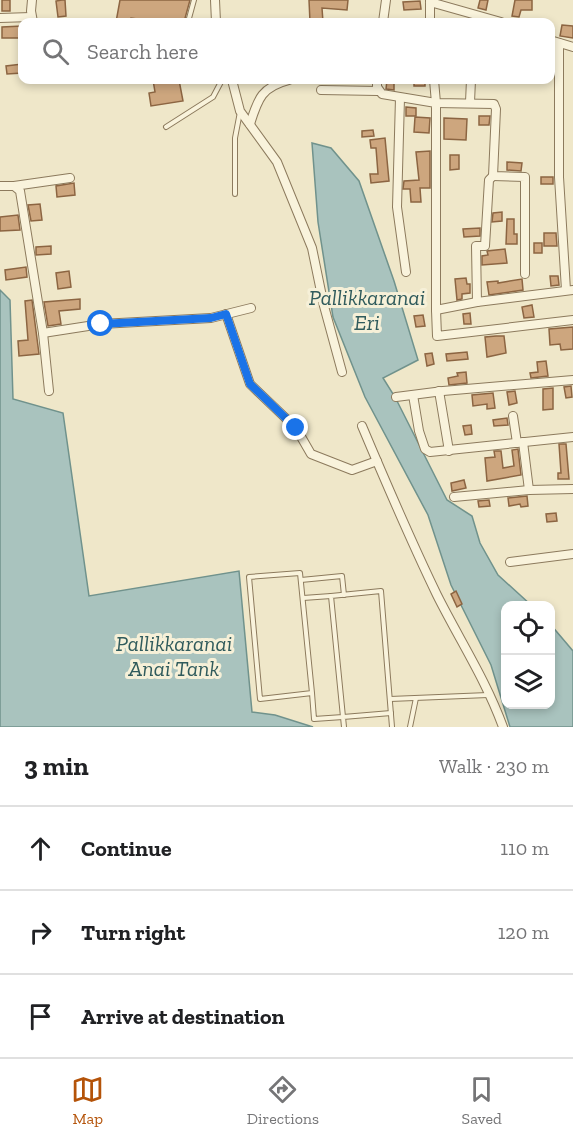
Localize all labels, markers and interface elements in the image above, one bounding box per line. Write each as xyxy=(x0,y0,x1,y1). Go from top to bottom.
search box xyxy=(18,18,555,84)
icon: search xyxy=(39,35,72,68)
text: Search here xyxy=(87,38,198,65)
water label: Pallikkaranai Eri xyxy=(309,284,425,336)
route start xyxy=(87,310,113,336)
route end xyxy=(282,414,308,440)
map controls xyxy=(501,601,555,709)
button: locate xyxy=(501,601,555,655)
water label: Pallikkaranai Anai Tank xyxy=(116,630,232,682)
button: layers xyxy=(501,655,555,709)
text: 3 min xyxy=(24,750,89,782)
text: Walk · 230 m xyxy=(439,754,549,778)
icon: ahead xyxy=(24,832,57,865)
text: Continue xyxy=(81,835,172,862)
text: 110 m xyxy=(500,836,549,860)
icon: right xyxy=(24,916,57,949)
text: Turn right xyxy=(81,919,185,946)
text: 120 m xyxy=(498,920,549,944)
icon: arrive xyxy=(24,1000,57,1033)
text: Arrive at destination xyxy=(81,1003,284,1030)
tab: Map xyxy=(71,1073,104,1128)
tab: Directions xyxy=(247,1073,319,1128)
tab: Saved xyxy=(462,1073,502,1128)

